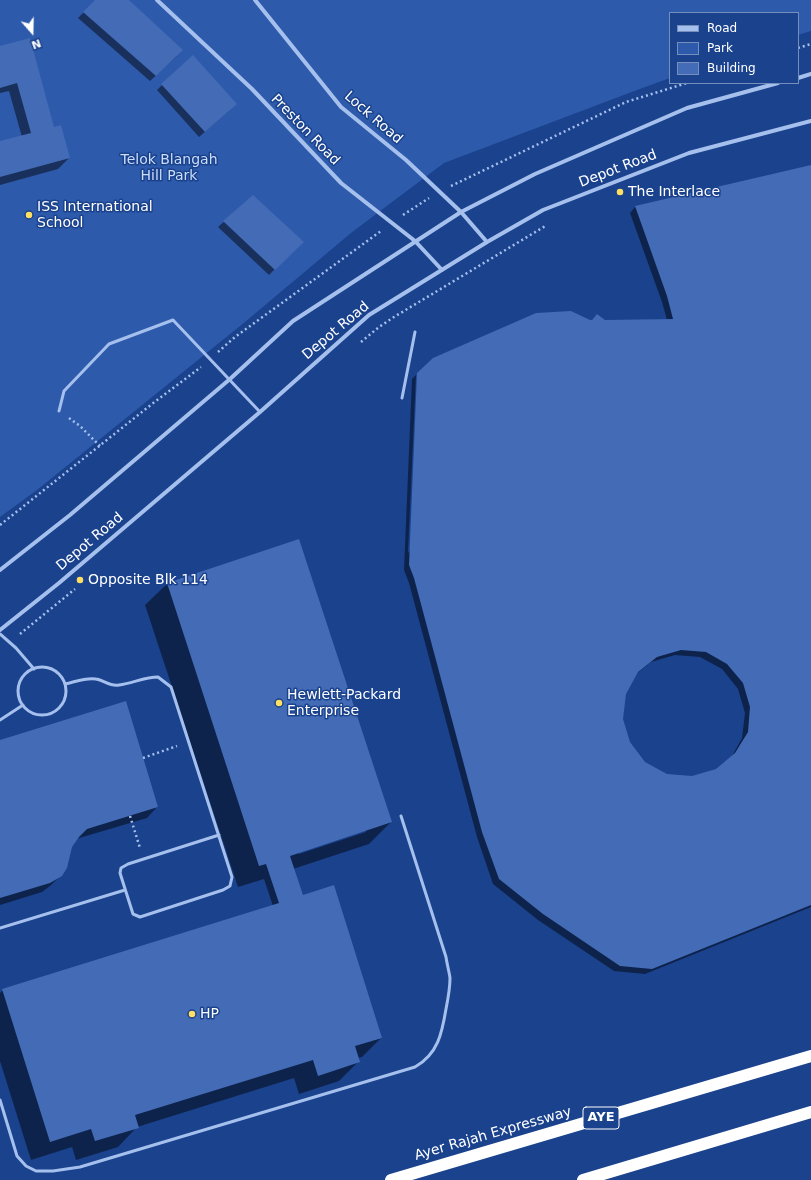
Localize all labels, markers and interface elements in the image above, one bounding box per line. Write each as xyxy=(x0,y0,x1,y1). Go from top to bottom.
north arrow xyxy=(12,12,52,52)
legend xyxy=(669,12,799,84)
text: Road xyxy=(707,21,737,35)
text: N xyxy=(30,36,43,51)
text: Park xyxy=(707,41,733,55)
text: Building xyxy=(707,61,756,75)
street label: Lock Road xyxy=(341,88,405,148)
street label: Preston Road xyxy=(267,91,343,169)
street label: Depot Road xyxy=(577,146,659,192)
park label: Telok Blangah Hill Park xyxy=(120,152,218,184)
place label: The Interlace xyxy=(628,184,720,200)
marker: The Interlace xyxy=(615,187,625,197)
place label: ISS International School xyxy=(37,199,153,232)
marker: ISS International School xyxy=(24,210,34,220)
street label: Depot Road xyxy=(299,298,373,364)
street label: Depot Road xyxy=(53,509,127,575)
place label: Opposite Blk 114 xyxy=(88,572,208,588)
marker: Opposite Blk 114 xyxy=(75,575,85,585)
place label: Hewlett-Packard Enterprise xyxy=(287,687,401,720)
marker: Hewlett-Packard Enterprise xyxy=(274,698,284,708)
place label: HP xyxy=(200,1006,219,1022)
marker: HP xyxy=(187,1009,197,1019)
street label: Ayer Rajah Expressway xyxy=(413,1104,573,1164)
road number: AYE xyxy=(583,1107,619,1129)

